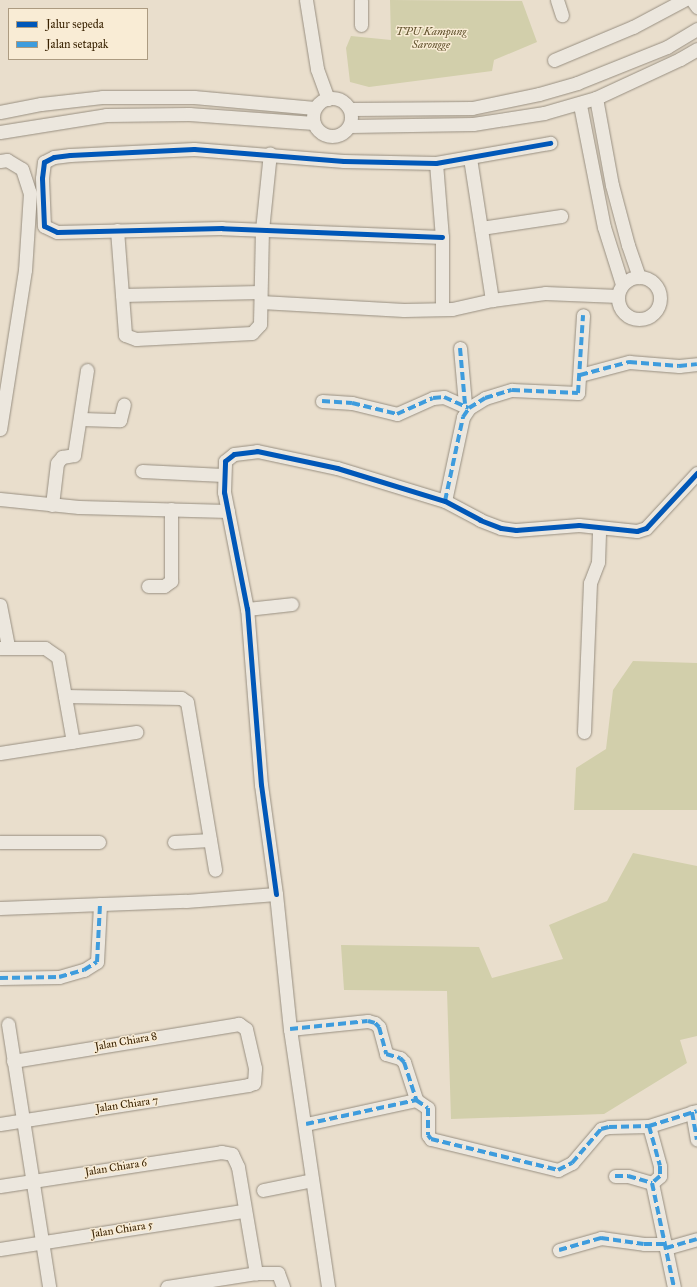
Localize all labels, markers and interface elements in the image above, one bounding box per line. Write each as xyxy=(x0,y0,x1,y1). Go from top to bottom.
legend xyxy=(8,8,148,60)
text: Jalur sepeda xyxy=(46,17,104,31)
park label: TPU Kampung Sarongge xyxy=(396,26,466,52)
text: Jalan setapak xyxy=(46,37,108,51)
street label: Jalan Chiara 8 xyxy=(94,1030,158,1054)
street label: Jalan Chiara 7 xyxy=(95,1094,159,1116)
street label: Jalan Chiara 6 xyxy=(84,1157,148,1179)
street label: Jalan Chiara 5 xyxy=(90,1219,154,1241)

